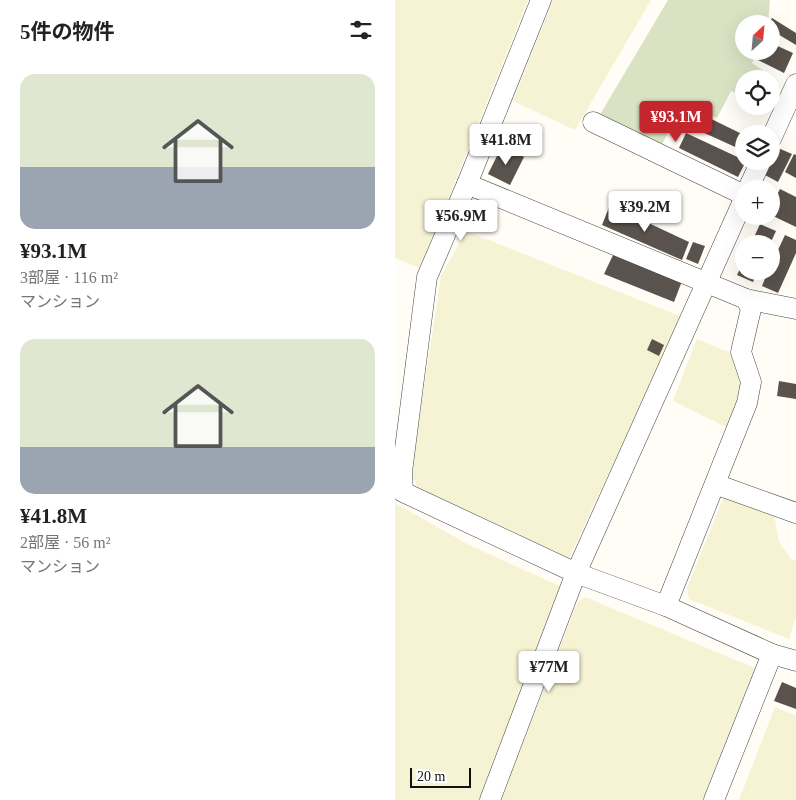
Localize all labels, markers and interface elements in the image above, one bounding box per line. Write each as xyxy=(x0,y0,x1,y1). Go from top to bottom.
north arrow xyxy=(735,15,780,60)
map controls xyxy=(735,15,780,280)
icon: filters xyxy=(347,16,375,44)
text: 5件の物件 xyxy=(20,20,115,44)
button: locate xyxy=(735,70,780,115)
pin: ¥93.1M xyxy=(635,100,717,143)
icon: home xyxy=(153,106,243,196)
text: ¥93.1M xyxy=(650,108,702,125)
pin: ¥41.8M xyxy=(465,124,547,166)
button: layers xyxy=(735,125,780,170)
text: ¥41.8M xyxy=(480,131,532,148)
button: + xyxy=(735,180,780,225)
pin: ¥39.2M xyxy=(604,190,686,233)
text: ¥39.2M xyxy=(619,198,671,215)
pin: ¥56.9M xyxy=(420,200,502,242)
text: ¥56.9M xyxy=(435,207,487,224)
button: − xyxy=(735,235,780,280)
text: ¥93.1M xyxy=(20,239,87,263)
text: 3部屋 · 116 m² xyxy=(20,269,118,286)
text: マンション xyxy=(20,293,100,310)
icon: home xyxy=(153,371,243,461)
text: ¥41.8M xyxy=(20,504,87,528)
text: 2部屋 · 56 m² xyxy=(20,534,111,551)
text: マンション xyxy=(20,558,100,575)
pin: ¥77M xyxy=(519,650,579,693)
text: ¥77M xyxy=(529,658,569,675)
scale bar xyxy=(410,765,471,788)
text: 20 m xyxy=(417,769,445,784)

